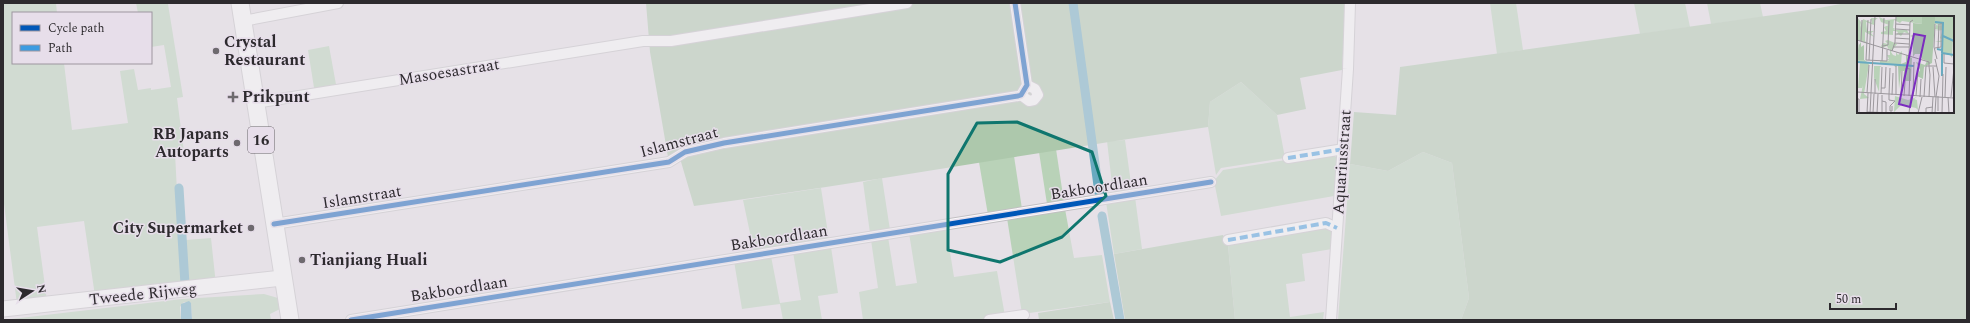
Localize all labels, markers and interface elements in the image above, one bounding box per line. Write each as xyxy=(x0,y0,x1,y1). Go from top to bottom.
legend xyxy=(12,12,152,64)
inset map xyxy=(1857,16,1954,113)
text: Cycle path xyxy=(48,19,105,38)
place label: Crystal Restaurant xyxy=(224,30,305,72)
text: Path xyxy=(48,39,73,58)
marker: Crystal Restaurant xyxy=(211,46,221,56)
street label: Masoesastraat xyxy=(397,52,501,92)
place label: Prikpunt xyxy=(242,85,310,109)
marker: Prikpunt xyxy=(227,91,239,103)
street label: Aquariusstraat xyxy=(1326,109,1358,215)
street label: Islamstraat xyxy=(637,120,721,164)
place label: RB Japans Autoparts xyxy=(153,122,229,164)
road number: 16 xyxy=(248,127,274,153)
marker: RB Japans Autoparts xyxy=(232,138,242,148)
street label: Bakboordlaan xyxy=(1049,167,1149,207)
street label: Islamstraat xyxy=(321,179,404,215)
place label: City Supermarket xyxy=(113,216,243,240)
street label: Bakboordlaan xyxy=(729,218,829,258)
marker: City Supermarket xyxy=(246,223,256,233)
place label: Tianjiang Huali xyxy=(310,248,428,272)
marker: Tianjiang Huali xyxy=(297,255,307,265)
street label: Bakboordlaan xyxy=(409,269,509,309)
north arrow xyxy=(12,271,52,311)
street label: Tweede Rijweg xyxy=(88,276,198,312)
text: N xyxy=(32,283,51,295)
scale bar xyxy=(1830,285,1896,311)
text: 50 m xyxy=(1836,290,1861,309)

